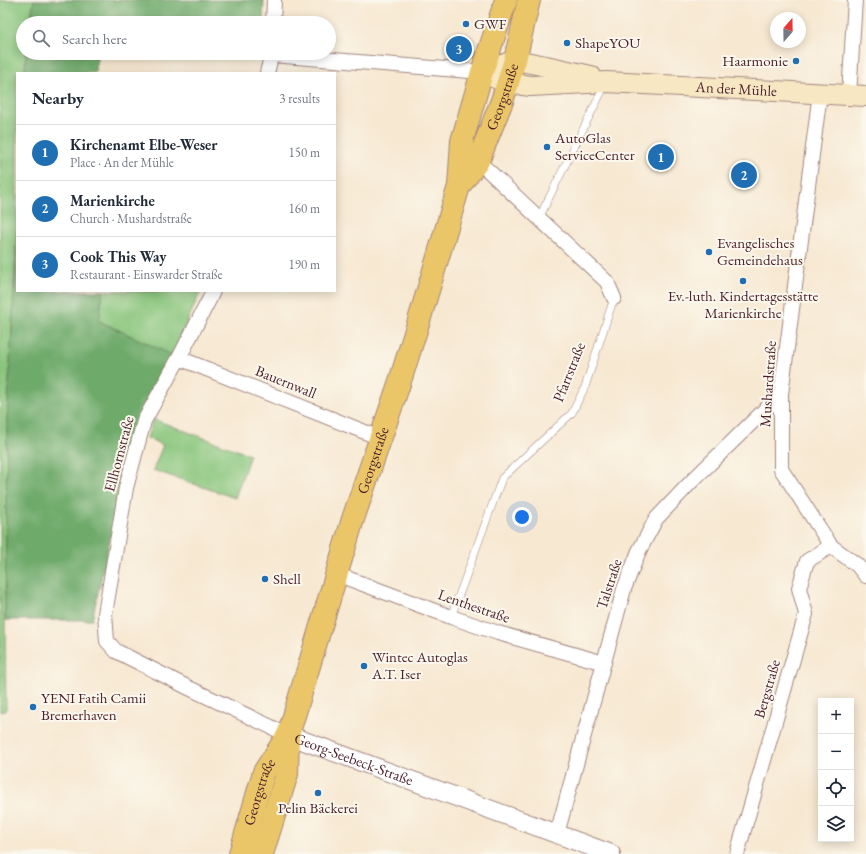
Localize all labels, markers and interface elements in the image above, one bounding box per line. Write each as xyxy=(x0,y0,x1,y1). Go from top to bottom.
north arrow xyxy=(770,12,806,48)
place label: GWF xyxy=(474,14,507,33)
search box xyxy=(16,16,336,60)
marker: GWF xyxy=(461,19,471,29)
icon: search xyxy=(30,27,52,49)
text: Search here xyxy=(62,29,127,48)
place label: ShapeYOU xyxy=(575,33,640,52)
pin: 3 xyxy=(446,34,472,64)
marker: ShapeYOU xyxy=(562,38,572,48)
place label: Haarmonie xyxy=(722,51,788,70)
marker: Haarmonie xyxy=(791,56,801,66)
street label: Georgstraße xyxy=(481,61,522,133)
street label: An der Mühle xyxy=(694,77,778,100)
text: Nearby xyxy=(32,87,84,109)
text: 3 results xyxy=(279,90,320,107)
place label: AutoGlas ServiceCenter xyxy=(554,128,635,164)
text: Kirchenamt Elbe-Weser xyxy=(70,135,218,154)
marker: AutoGlas ServiceCenter xyxy=(542,142,552,152)
pin: 1 xyxy=(648,142,674,172)
text: 1 xyxy=(42,144,48,161)
text: 150 m xyxy=(289,144,320,161)
text: Place · An der Mühle xyxy=(70,154,174,171)
pin: 2 xyxy=(731,160,757,190)
text: Marienkirche xyxy=(70,191,155,210)
text: 2 xyxy=(42,200,48,217)
text: 160 m xyxy=(289,200,320,217)
text: Church · Mushardstraße xyxy=(70,210,192,227)
place label: Evangelisches Gemeindehaus xyxy=(717,233,803,269)
text: Cook This Way xyxy=(70,247,167,266)
marker: Evangelisches Gemeindehaus xyxy=(704,247,714,257)
text: 3 xyxy=(42,256,48,273)
text: 190 m xyxy=(289,256,320,273)
text: Restaurant · Einswarder Straße xyxy=(70,266,223,283)
marker: Ev.-luth. Kindertagesstätte Marienkirche xyxy=(738,276,748,286)
place label: Ev.-luth. Kindertagesstätte Marienkirche xyxy=(668,286,818,322)
street label: Pfarrstraße xyxy=(548,339,589,404)
street label: Mushardstraße xyxy=(755,340,780,428)
street label: Bauernwall xyxy=(253,361,320,403)
street label: Ellhornstraße xyxy=(99,414,138,494)
street label: Georgstraße xyxy=(352,424,393,496)
your location xyxy=(512,507,532,527)
street label: Talstraße xyxy=(591,556,626,612)
place label: Shell xyxy=(273,569,301,588)
marker: Shell xyxy=(260,574,270,584)
street label: Lenthestraße xyxy=(436,584,513,627)
place label: Wintec Autoglas A.T. Iser xyxy=(371,647,468,683)
street label: Bergstraße xyxy=(749,657,784,720)
marker: Wintec Autoglas A.T. Iser xyxy=(359,661,369,671)
place label: YENI Fatih Camii Bremerhaven xyxy=(41,688,146,724)
map controls xyxy=(818,698,854,842)
button: + xyxy=(818,698,854,734)
marker: YENI Fatih Camii Bremerhaven xyxy=(28,702,38,712)
street label: Georg-Seebeck-Straße xyxy=(292,728,416,789)
button: − xyxy=(818,734,854,770)
street label: Georgstraße xyxy=(239,754,279,828)
button: locate xyxy=(818,770,854,806)
marker: Pelin Bäckerei xyxy=(313,788,323,798)
place label: Pelin Bäckerei xyxy=(278,798,358,817)
button: layers xyxy=(818,806,854,842)

